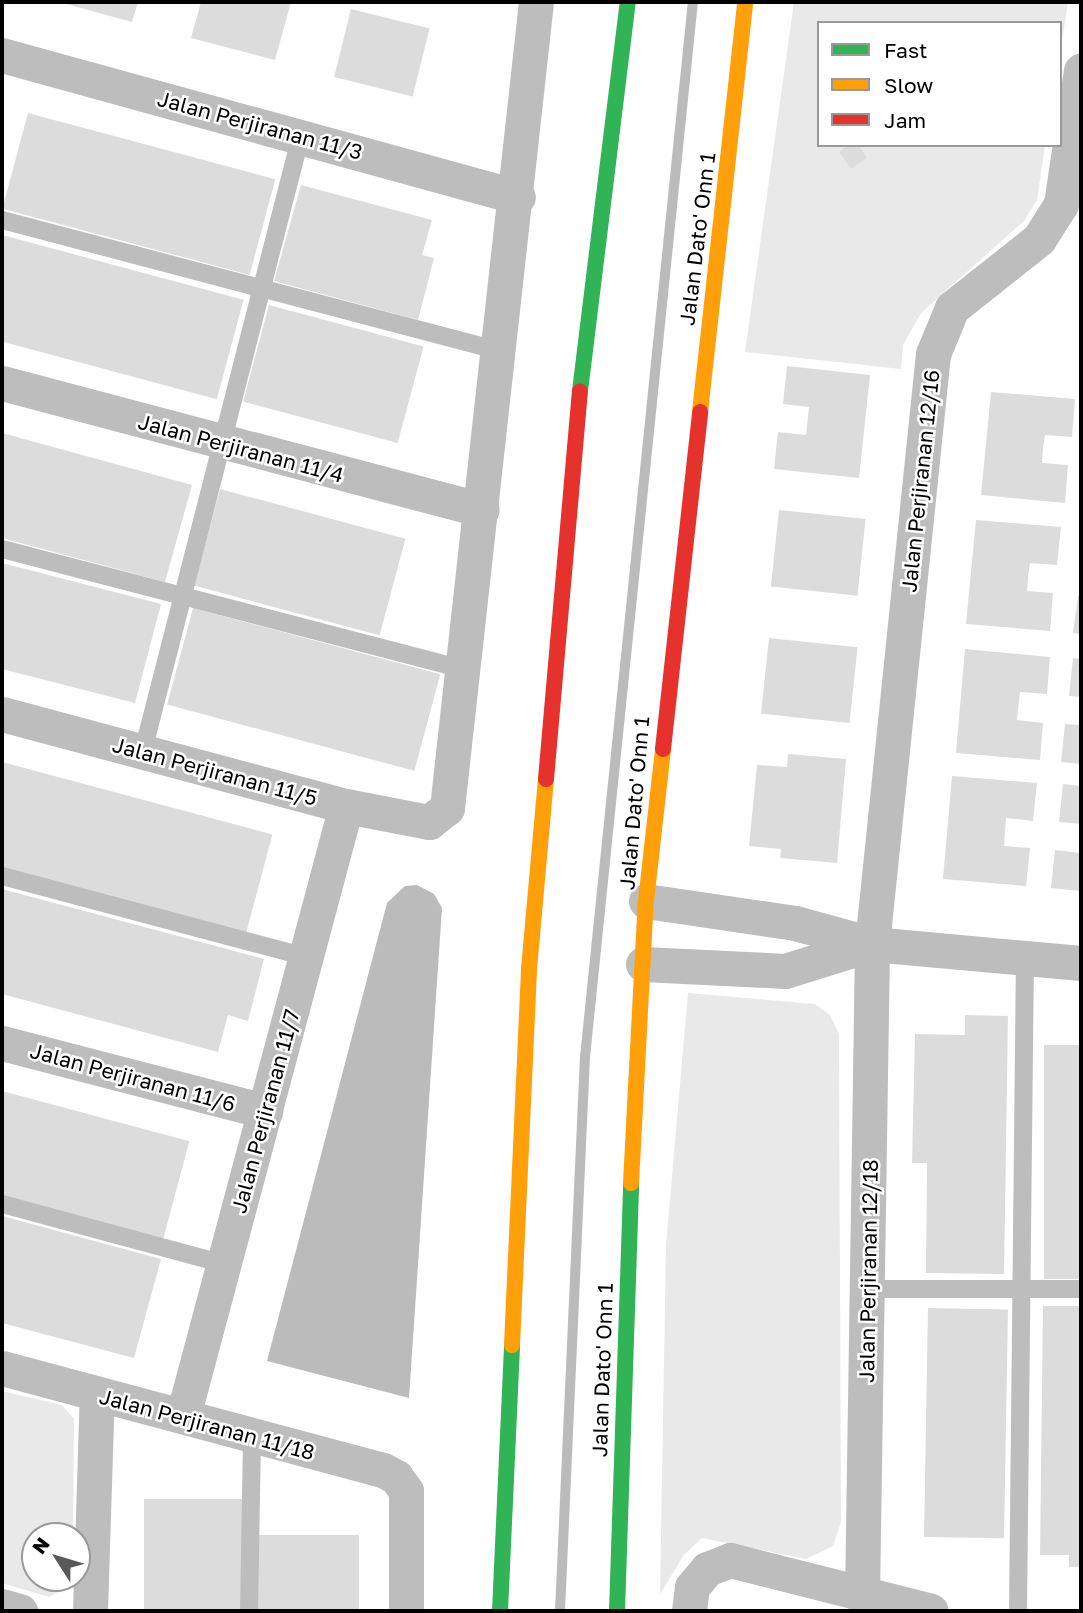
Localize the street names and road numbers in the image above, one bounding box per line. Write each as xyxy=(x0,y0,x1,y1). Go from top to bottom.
street label: Jalan Perjiranan 11/3 xyxy=(155,86,365,164)
street label: Jalan Dato' Onn 1 xyxy=(674,151,720,327)
street label: Jalan Perjiranan 12/16 xyxy=(896,369,944,593)
street label: Jalan Perjiranan 11/4 xyxy=(136,408,346,488)
street label: Jalan Dato' Onn 1 xyxy=(614,715,654,891)
street label: Jalan Perjiranan 11/5 xyxy=(110,732,320,810)
street label: Jalan Perjiranan 11/7 xyxy=(226,1006,304,1216)
street label: Jalan Perjiranan 11/6 xyxy=(28,1037,238,1117)
street label: Jalan Perjiranan 12/18 xyxy=(853,1159,883,1383)
street label: Jalan Dato' Onn 1 xyxy=(586,1283,618,1457)
street label: Jalan Perjiranan 11/18 xyxy=(97,1383,317,1465)

